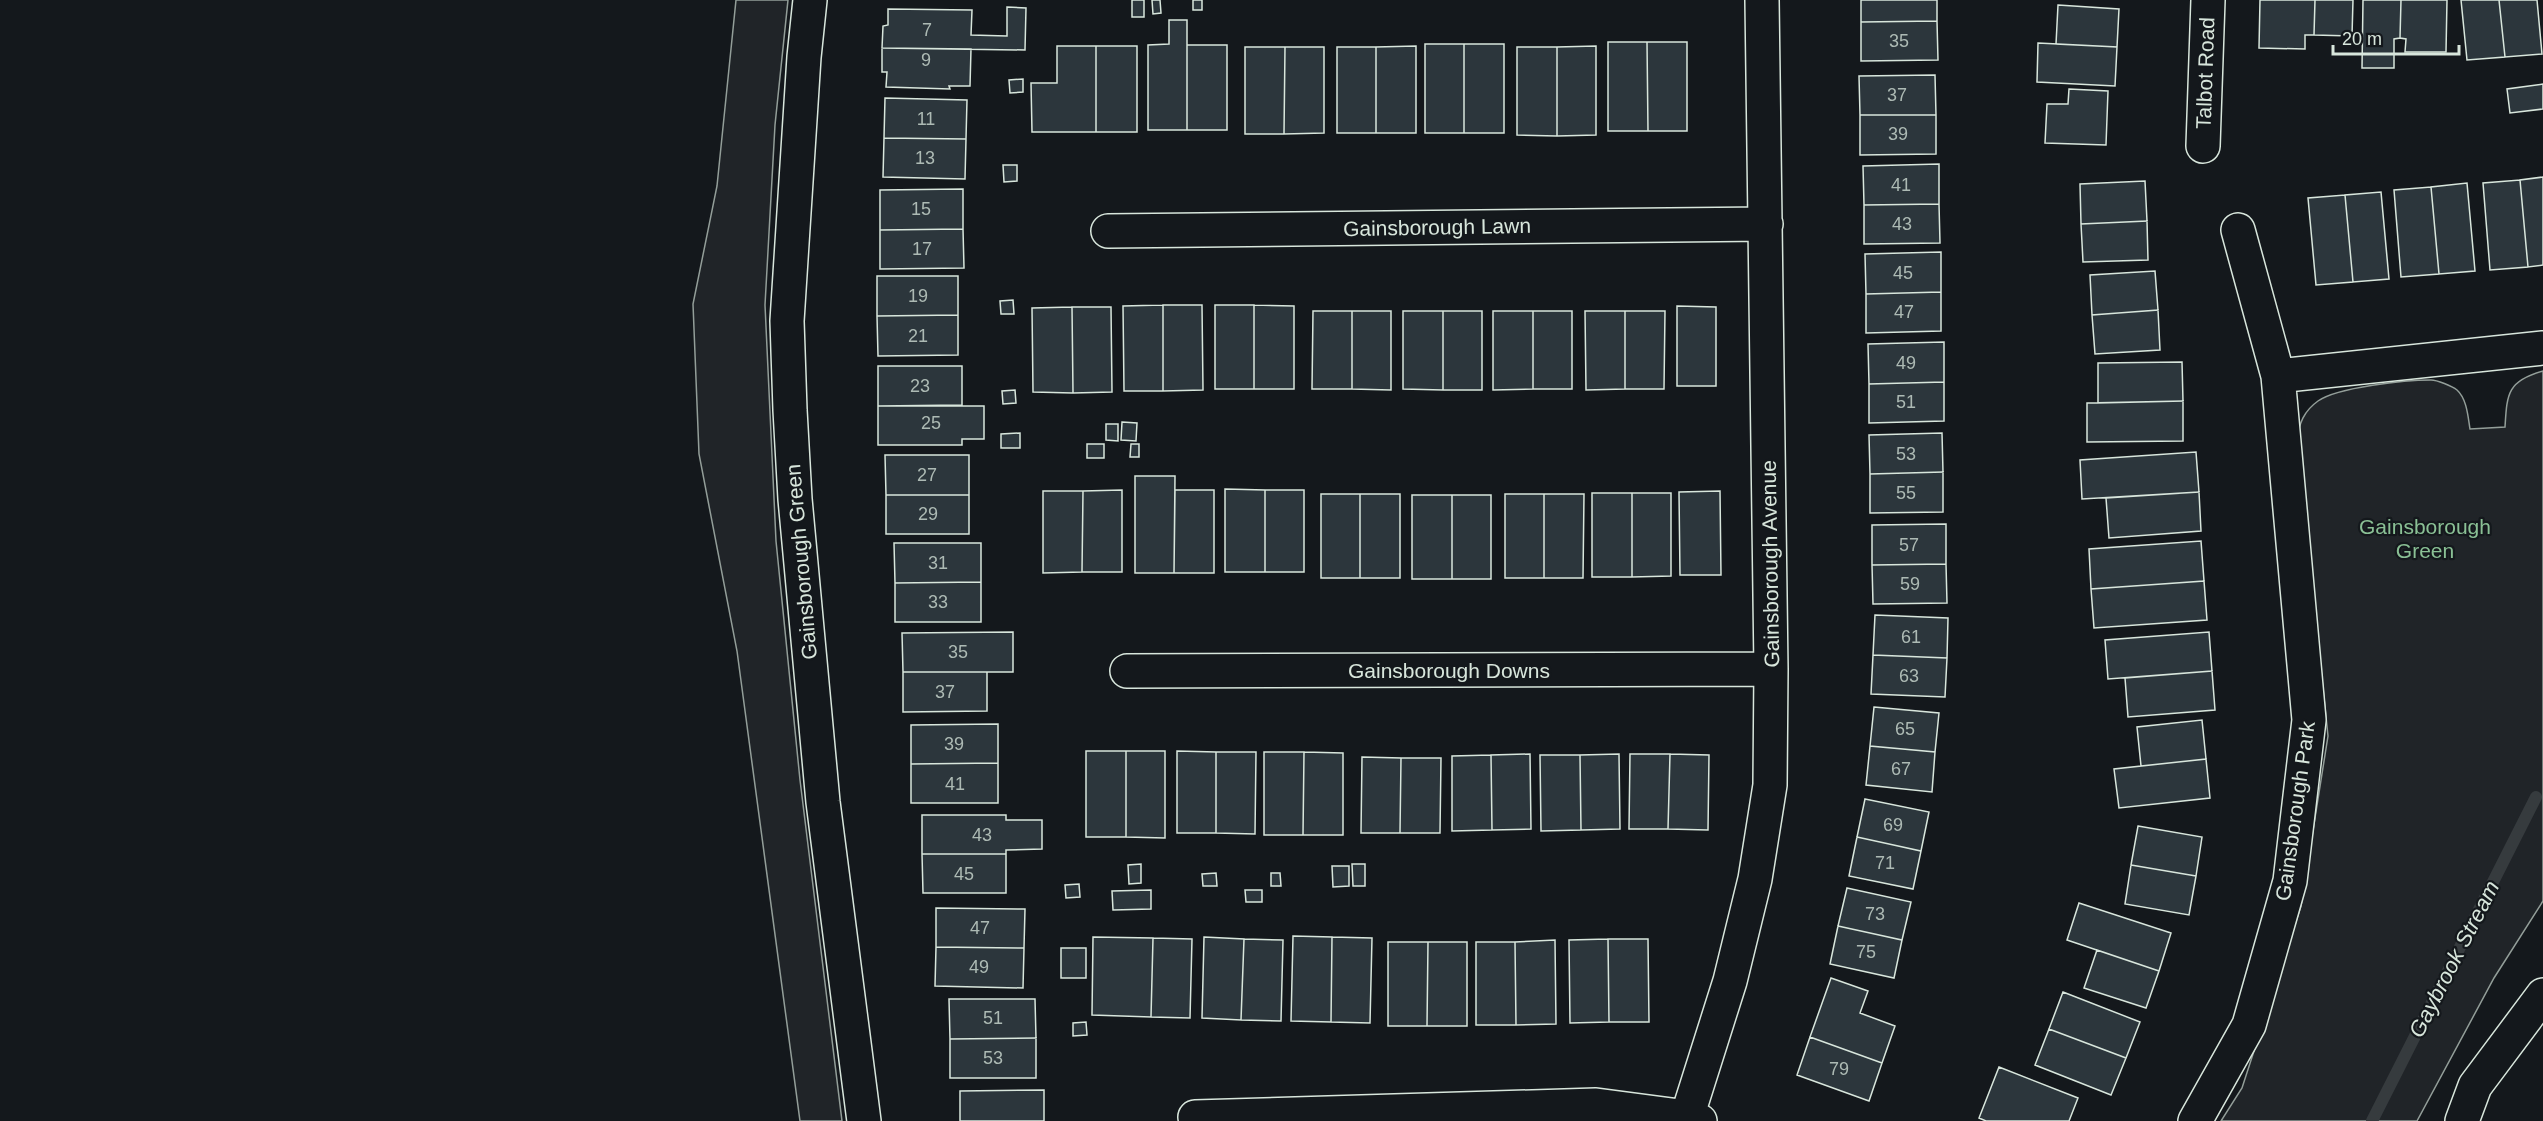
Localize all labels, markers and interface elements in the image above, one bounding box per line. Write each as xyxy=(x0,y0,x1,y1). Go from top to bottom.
street label: Talbot Road xyxy=(2192,17,2218,129)
scale bar xyxy=(2333,18,2459,56)
house number: 7 xyxy=(922,20,932,40)
text: 20 m xyxy=(2342,29,2382,49)
house number: 35 xyxy=(1889,31,1909,51)
house number: 9 xyxy=(921,50,931,70)
house number: 37 xyxy=(1887,85,1907,105)
house number: 11 xyxy=(917,109,935,129)
house number: 39 xyxy=(1888,124,1908,144)
house number: 13 xyxy=(915,148,935,168)
house number: 41 xyxy=(1891,175,1911,195)
house number: 15 xyxy=(911,199,931,219)
street label: Gainsborough Lawn xyxy=(1343,214,1531,240)
house number: 43 xyxy=(1892,214,1912,234)
house number: 17 xyxy=(912,239,932,259)
house number: 45 xyxy=(1893,263,1913,283)
house number: 19 xyxy=(908,286,928,306)
house number: 47 xyxy=(1894,302,1914,322)
house number: 21 xyxy=(908,326,928,346)
house number: 49 xyxy=(1896,353,1916,373)
house number: 23 xyxy=(910,376,930,396)
house number: 51 xyxy=(1896,392,1916,412)
house number: 25 xyxy=(921,413,941,433)
house number: 53 xyxy=(1896,444,1916,464)
street label: Gainsborough Avenue xyxy=(1757,460,1783,668)
street label: Gainsborough Green xyxy=(781,463,821,661)
house number: 27 xyxy=(917,465,937,485)
house number: 55 xyxy=(1896,483,1916,503)
house number: 29 xyxy=(918,504,938,524)
park label: Gainsborough Green xyxy=(2359,515,2491,562)
house number: 57 xyxy=(1899,535,1919,555)
house number: 31 xyxy=(928,553,948,573)
house number: 59 xyxy=(1900,574,1920,594)
house number: 33 xyxy=(928,592,948,612)
house number: 61 xyxy=(1901,627,1921,647)
house number: 35 xyxy=(948,642,968,662)
street label: Gainsborough Downs xyxy=(1348,659,1550,682)
house number: 63 xyxy=(1899,666,1919,686)
house number: 37 xyxy=(935,682,955,702)
house number: 65 xyxy=(1895,719,1915,739)
street label: Gainsborough Park xyxy=(2271,719,2319,902)
house number: 39 xyxy=(944,734,964,754)
house number: 67 xyxy=(1891,759,1911,779)
house number: 41 xyxy=(945,774,965,794)
house number: 69 xyxy=(1883,815,1903,835)
house number: 43 xyxy=(972,825,992,845)
house number: 71 xyxy=(1875,853,1895,873)
house number: 45 xyxy=(954,864,974,884)
water label: Gaybrook Stream xyxy=(2404,877,2504,1041)
house number: 73 xyxy=(1865,904,1885,924)
house number: 47 xyxy=(970,918,990,938)
house number: 75 xyxy=(1856,942,1876,962)
house number: 49 xyxy=(969,957,989,977)
house number: 51 xyxy=(983,1008,1003,1028)
house number: 53 xyxy=(983,1048,1003,1068)
house number: 79 xyxy=(1829,1059,1849,1079)

